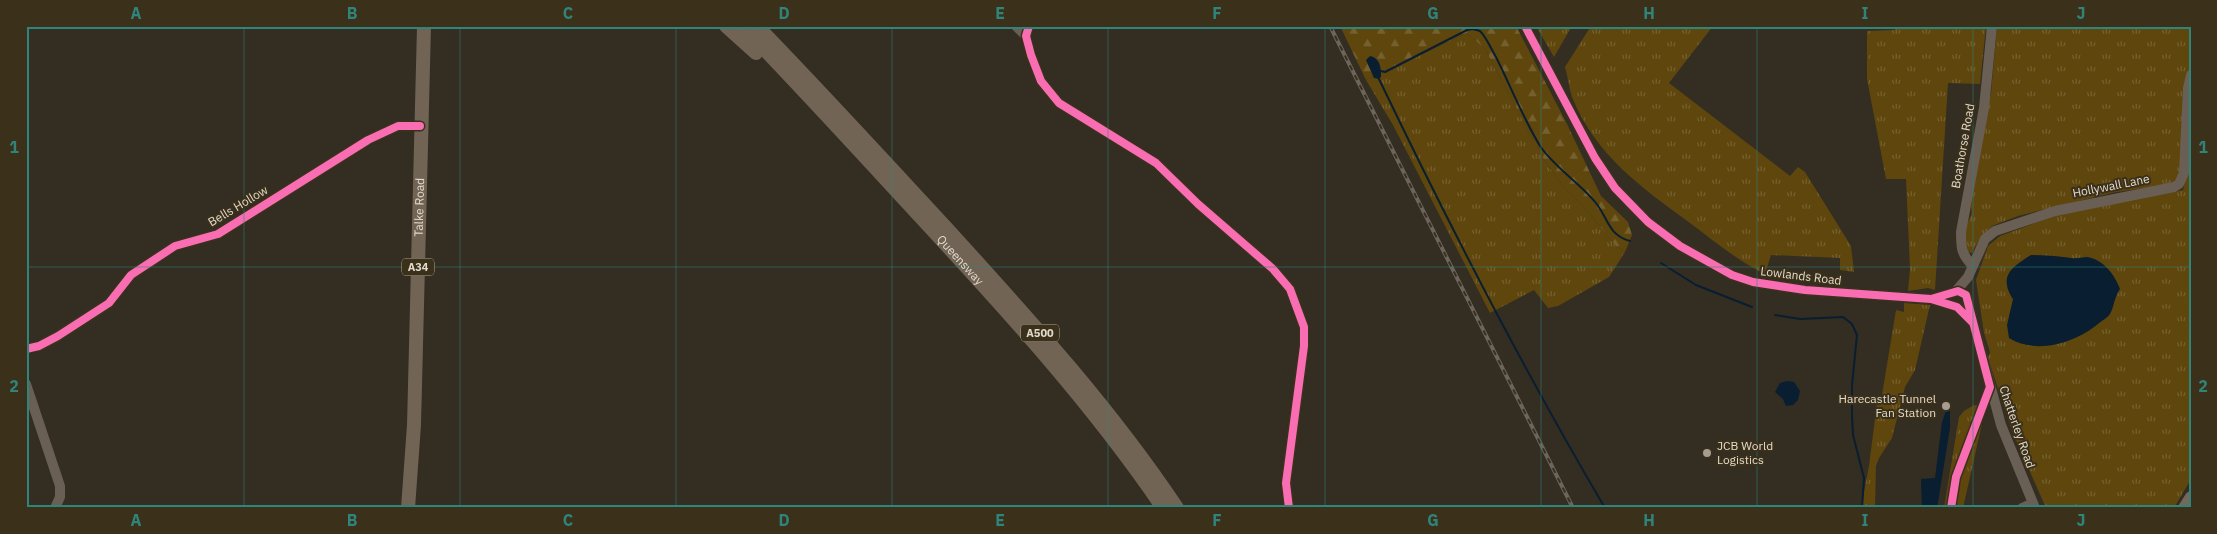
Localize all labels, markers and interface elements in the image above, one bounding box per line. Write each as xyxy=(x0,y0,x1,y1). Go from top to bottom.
text: A xyxy=(131,3,142,23)
text: B xyxy=(347,3,358,23)
text: C xyxy=(563,3,573,23)
text: D xyxy=(778,3,790,23)
text: E xyxy=(995,3,1005,23)
text: F xyxy=(1212,3,1222,23)
text: G xyxy=(1427,3,1439,23)
text: H xyxy=(1643,3,1655,23)
text: I xyxy=(1862,3,1869,23)
text: J xyxy=(2077,3,2085,23)
street label: Boathorse Road xyxy=(1948,102,1977,190)
text: 1 xyxy=(9,137,19,157)
text: 1 xyxy=(2198,137,2208,157)
street label: Hollywall Lane xyxy=(2071,171,2151,200)
street label: Talke Road xyxy=(411,178,427,237)
street label: Bells Hollow xyxy=(205,182,270,229)
street label: Queensway xyxy=(934,232,987,288)
road number: A34 xyxy=(402,258,434,276)
street label: Lowlands Road xyxy=(1760,263,1842,288)
road number: A500 xyxy=(1021,324,1059,342)
text: 2 xyxy=(9,376,19,396)
text: 2 xyxy=(2198,376,2208,396)
street label: Chatterley Road xyxy=(1996,384,2039,470)
place label: Harecastle Tunnel Fan Station xyxy=(1839,391,1936,420)
marker: Harecastle Tunnel Fan Station xyxy=(1940,400,1952,412)
place label: JCB World Logistics xyxy=(1717,438,1773,467)
marker: JCB World Logistics xyxy=(1701,447,1713,459)
text: A xyxy=(131,510,142,530)
text: B xyxy=(347,510,358,530)
text: C xyxy=(563,510,573,530)
text: D xyxy=(778,510,790,530)
text: E xyxy=(995,510,1005,530)
text: F xyxy=(1212,510,1222,530)
text: G xyxy=(1427,510,1439,530)
text: H xyxy=(1643,510,1655,530)
text: I xyxy=(1862,510,1869,530)
text: J xyxy=(2077,510,2085,530)

